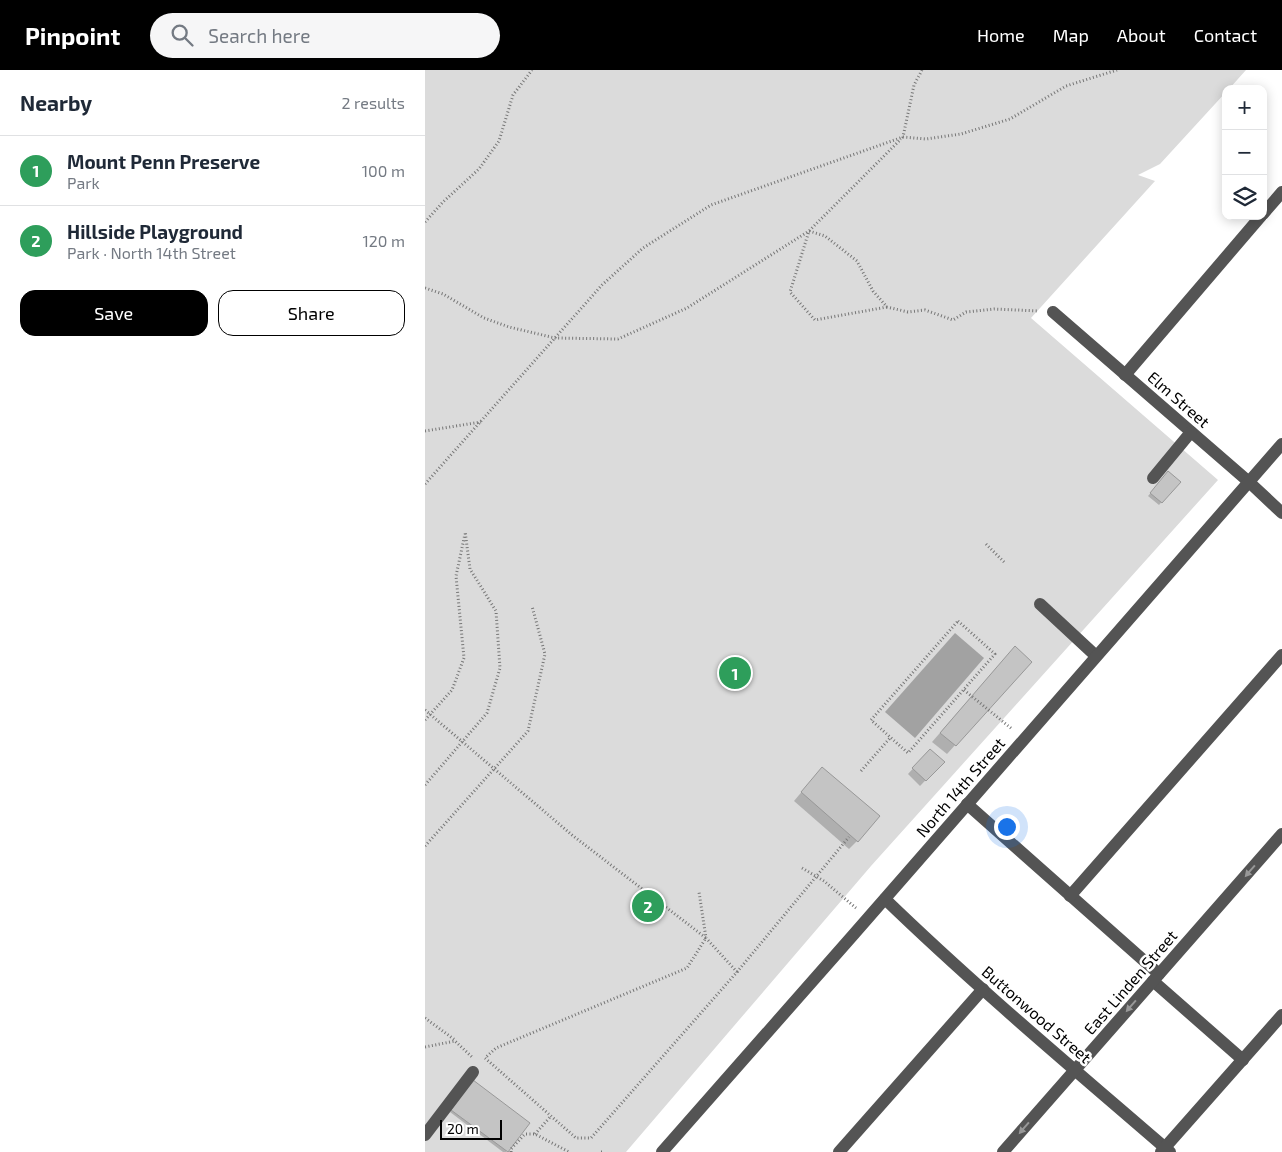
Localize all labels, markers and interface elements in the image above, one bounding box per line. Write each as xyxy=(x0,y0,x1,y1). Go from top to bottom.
search box xyxy=(150,13,500,58)
text: Pinpoint xyxy=(25,21,120,50)
icon: search xyxy=(168,21,196,49)
text: Search here xyxy=(208,24,310,47)
text: Home xyxy=(977,24,1025,46)
text: Map xyxy=(1053,24,1089,46)
text: About xyxy=(1117,24,1166,46)
text: Contact xyxy=(1194,24,1257,46)
map controls xyxy=(1222,85,1267,220)
button: + xyxy=(1222,85,1267,130)
text: Nearby xyxy=(20,90,92,115)
text: 2 results xyxy=(342,93,405,112)
button: − xyxy=(1222,130,1267,175)
text: Mount Penn Preserve xyxy=(67,150,260,173)
text: 1 xyxy=(33,161,39,180)
text: 100 m xyxy=(362,161,405,180)
text: Park xyxy=(67,173,100,192)
button: layers xyxy=(1222,175,1267,220)
text: Hillside Playground xyxy=(67,220,243,243)
text: 2 xyxy=(31,231,41,250)
text: 120 m xyxy=(362,231,405,250)
text: Park · North 14th Street xyxy=(67,243,236,262)
button: Save xyxy=(20,290,208,336)
button: Share xyxy=(218,290,405,336)
street label: Elm Street xyxy=(1144,367,1214,431)
pin: 1 xyxy=(719,654,751,692)
street label: North 14th Street xyxy=(912,733,1008,841)
your location xyxy=(994,814,1020,840)
one-way arrow xyxy=(1244,864,1256,876)
pin: 2 xyxy=(632,887,664,925)
street label: East Linden Street xyxy=(1079,926,1181,1038)
street label: Buttonwood Street xyxy=(979,962,1095,1066)
one-way arrow xyxy=(1126,1000,1137,1012)
scale bar xyxy=(440,1117,503,1140)
text: 20 m xyxy=(447,1120,479,1137)
one-way arrow xyxy=(1018,1122,1030,1134)

